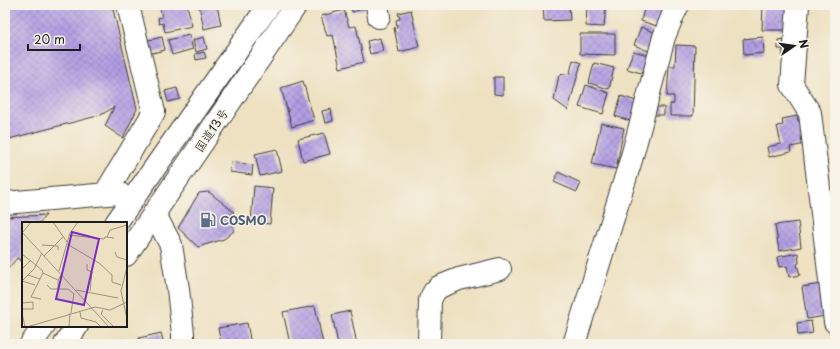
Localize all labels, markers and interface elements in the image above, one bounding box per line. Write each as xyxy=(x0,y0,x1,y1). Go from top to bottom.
scale bar xyxy=(28,26,80,52)
north arrow xyxy=(774,26,814,66)
text: 20 m xyxy=(34,30,65,48)
text: N xyxy=(795,37,814,50)
street label: 国道13号 xyxy=(190,105,232,155)
fuel station icon: COSMO xyxy=(199,211,217,229)
place label: COSMO xyxy=(220,211,267,229)
inset map xyxy=(22,222,127,327)

